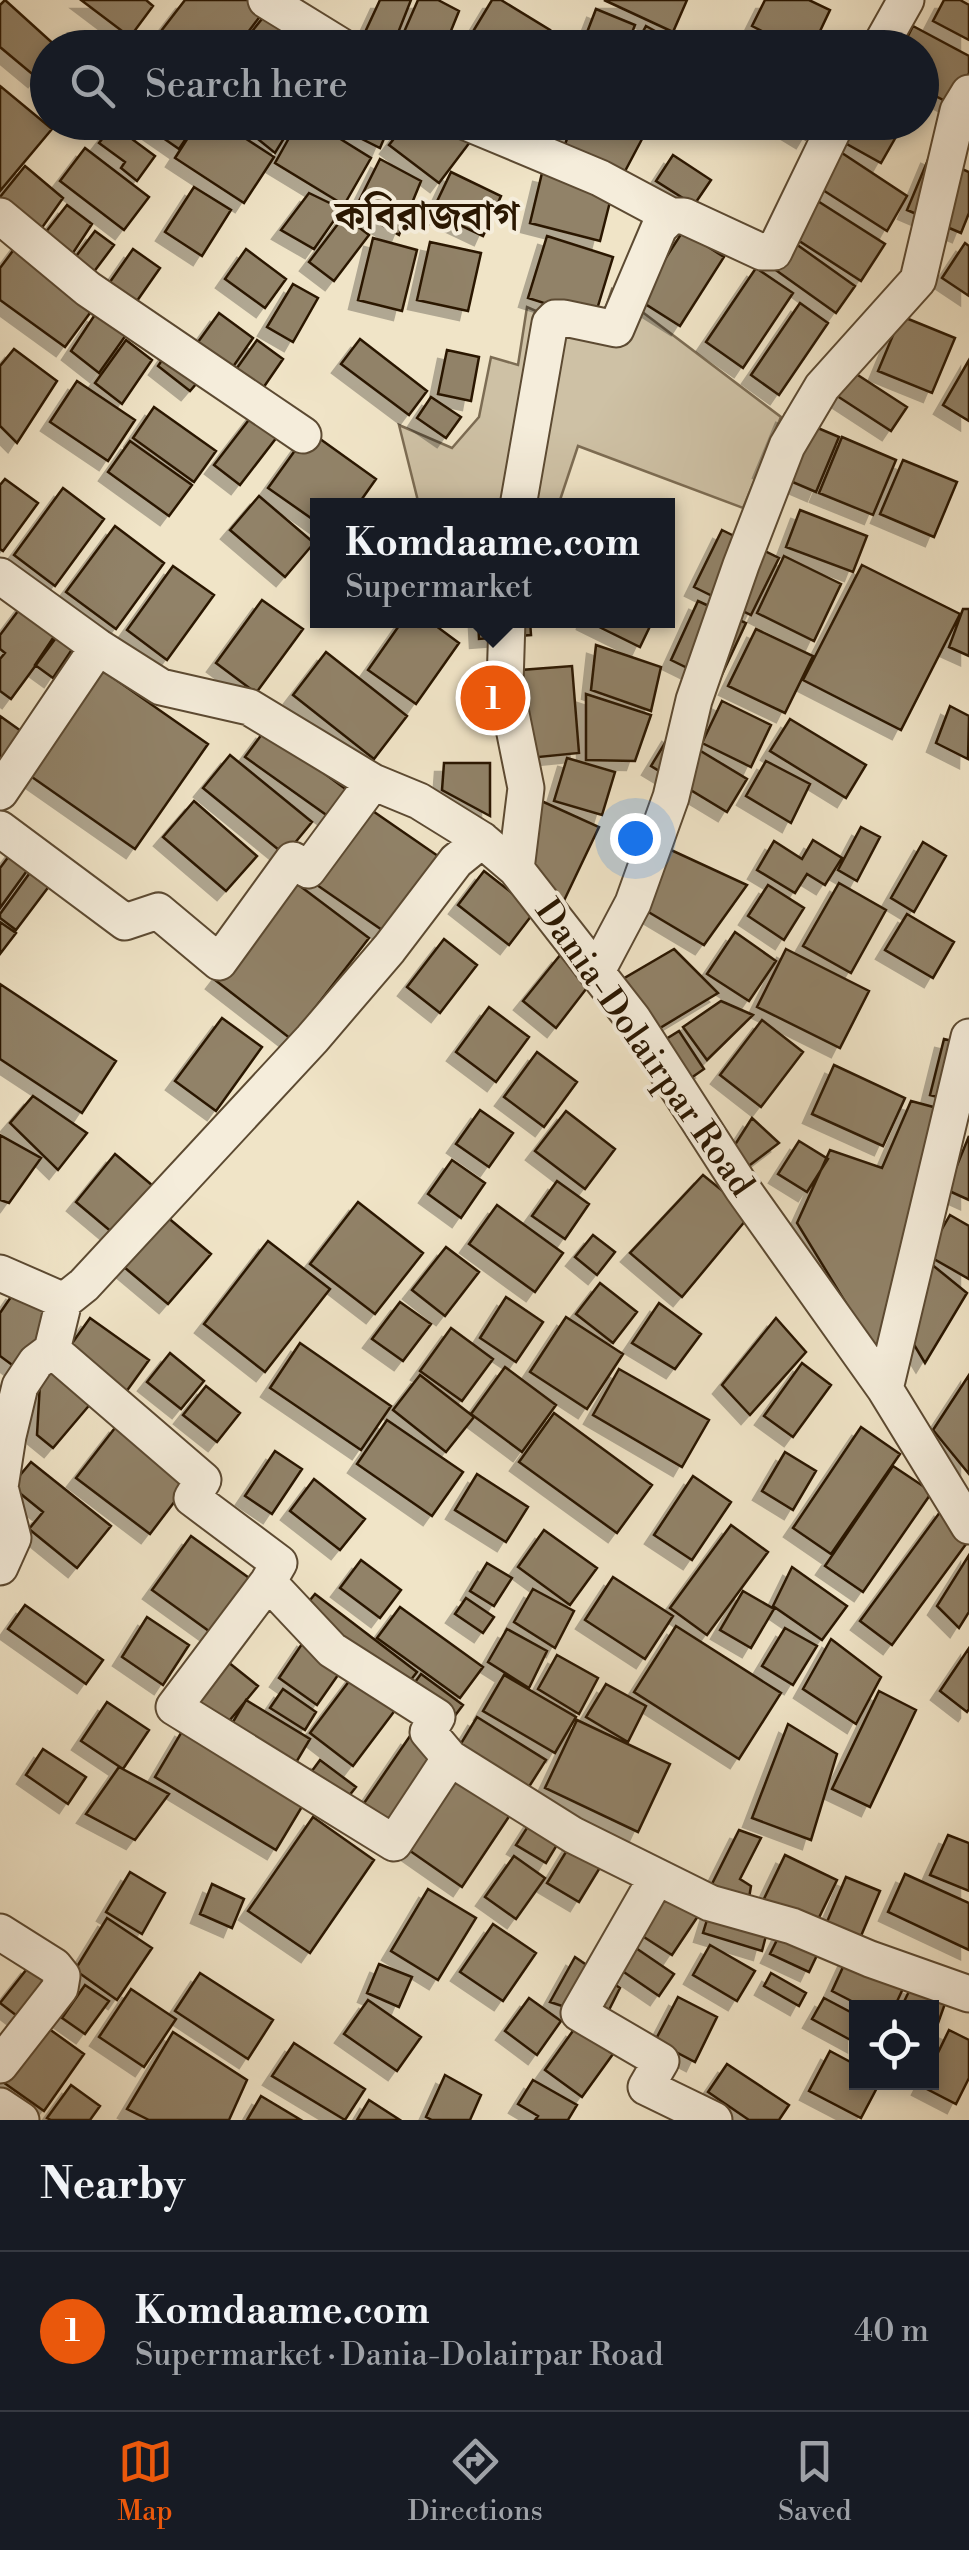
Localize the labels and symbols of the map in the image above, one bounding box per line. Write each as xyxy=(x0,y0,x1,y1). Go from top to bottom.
district label: কবিরাজবাগ xyxy=(333,191,521,242)
pin: 1 xyxy=(460,660,526,736)
your location xyxy=(610,813,661,864)
street label: Dania-Dolairpar Road xyxy=(525,891,763,1205)

